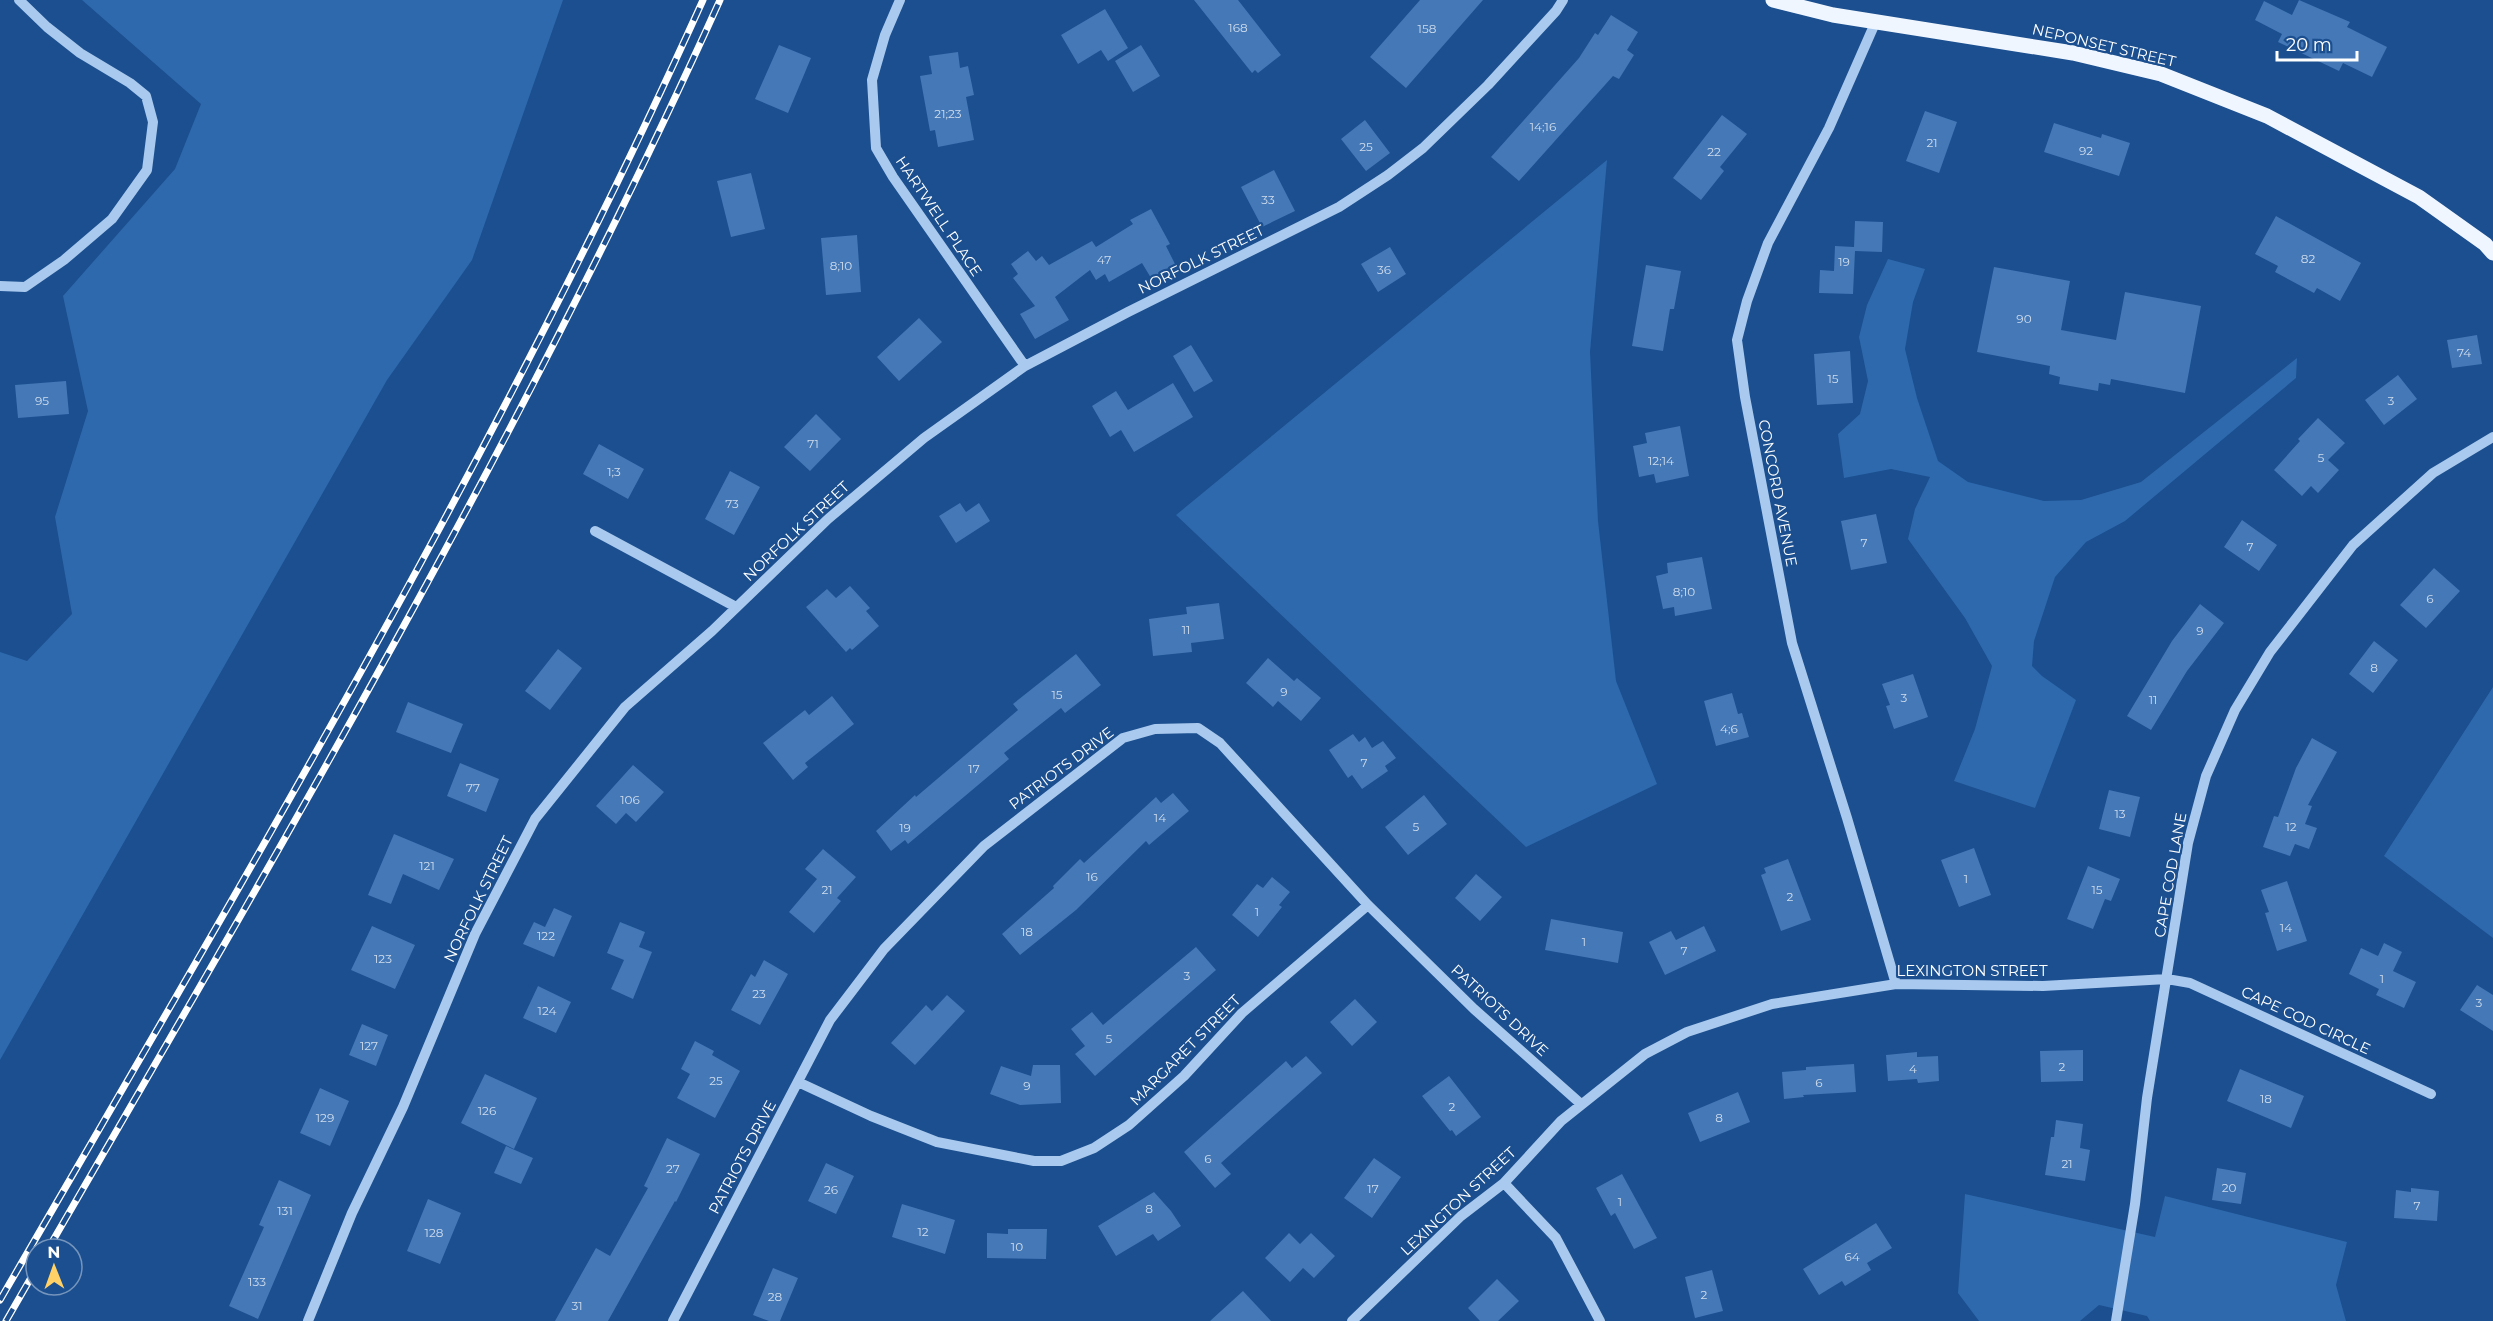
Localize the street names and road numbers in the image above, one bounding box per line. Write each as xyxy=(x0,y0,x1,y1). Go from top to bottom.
street label: NEPONSET STREET xyxy=(2030,19,2178,71)
street label: HARTWELL PLACE xyxy=(892,152,986,280)
street label: NORFOLK STREET xyxy=(1135,220,1268,298)
street label: CONCORD AVENUE xyxy=(1754,418,1802,568)
street label: NORFOLK STREET xyxy=(739,477,853,585)
street label: PATRIOTS DRIVE xyxy=(1005,722,1117,814)
street label: CAPE COD LANE xyxy=(2150,811,2190,939)
street label: NORFOLK STREET xyxy=(439,832,517,965)
street label: PATRIOTS DRIVE xyxy=(1447,960,1553,1060)
street label: LEXINGTON STREET xyxy=(1897,961,2048,980)
street label: CAPE COD CIRCLE xyxy=(2238,982,2374,1058)
street label: MARGARET STREET xyxy=(1126,990,1245,1109)
street label: PATRIOTS DRIVE xyxy=(704,1097,780,1217)
street label: LEXINGTON STREET xyxy=(1396,1142,1520,1259)

